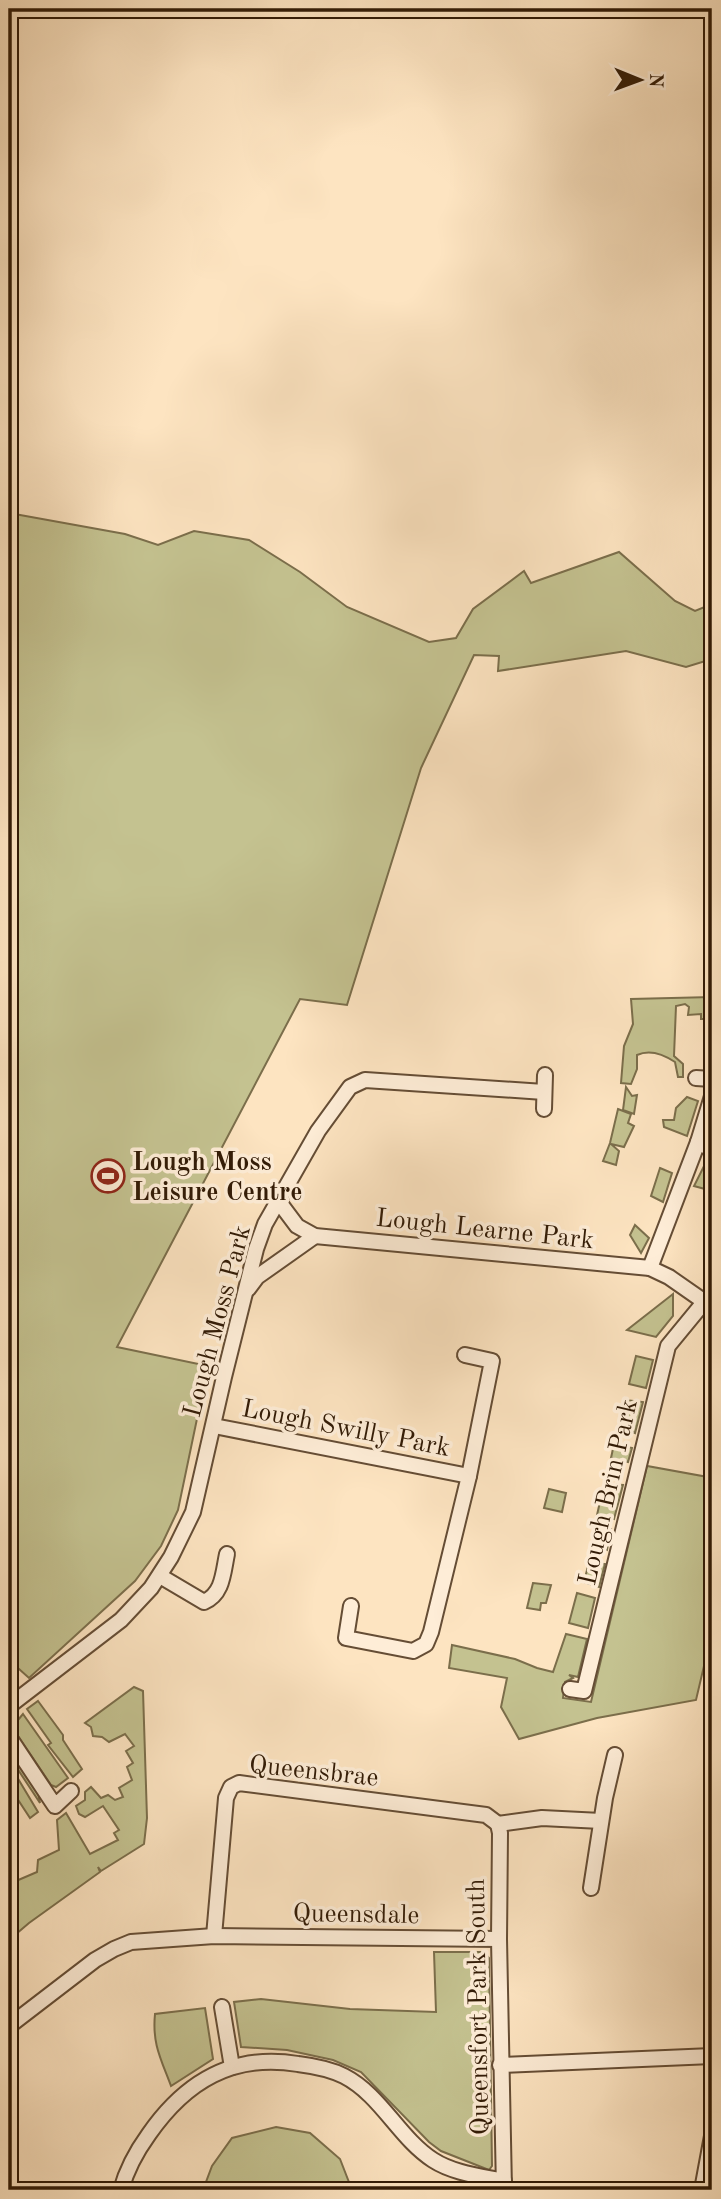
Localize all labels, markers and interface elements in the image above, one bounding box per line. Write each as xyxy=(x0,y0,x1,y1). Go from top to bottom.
north arrow xyxy=(606,46,676,116)
text: N xyxy=(645,73,664,88)
place label: Lough Moss Leisure Centre xyxy=(132,1150,303,1206)
sports icon: Lough Moss Leisure Centre xyxy=(89,1157,127,1195)
street label: Lough Learne Park xyxy=(374,1206,595,1254)
street label: Lough Moss Park xyxy=(180,1223,256,1420)
street label: Lough Swilly Park xyxy=(239,1396,452,1462)
street label: Lough Brin Park xyxy=(575,1397,643,1588)
street label: Queensbrae xyxy=(248,1752,380,1792)
street label: Queensfort Park South xyxy=(464,1878,494,2136)
street label: Queensdale xyxy=(292,1901,420,1929)

